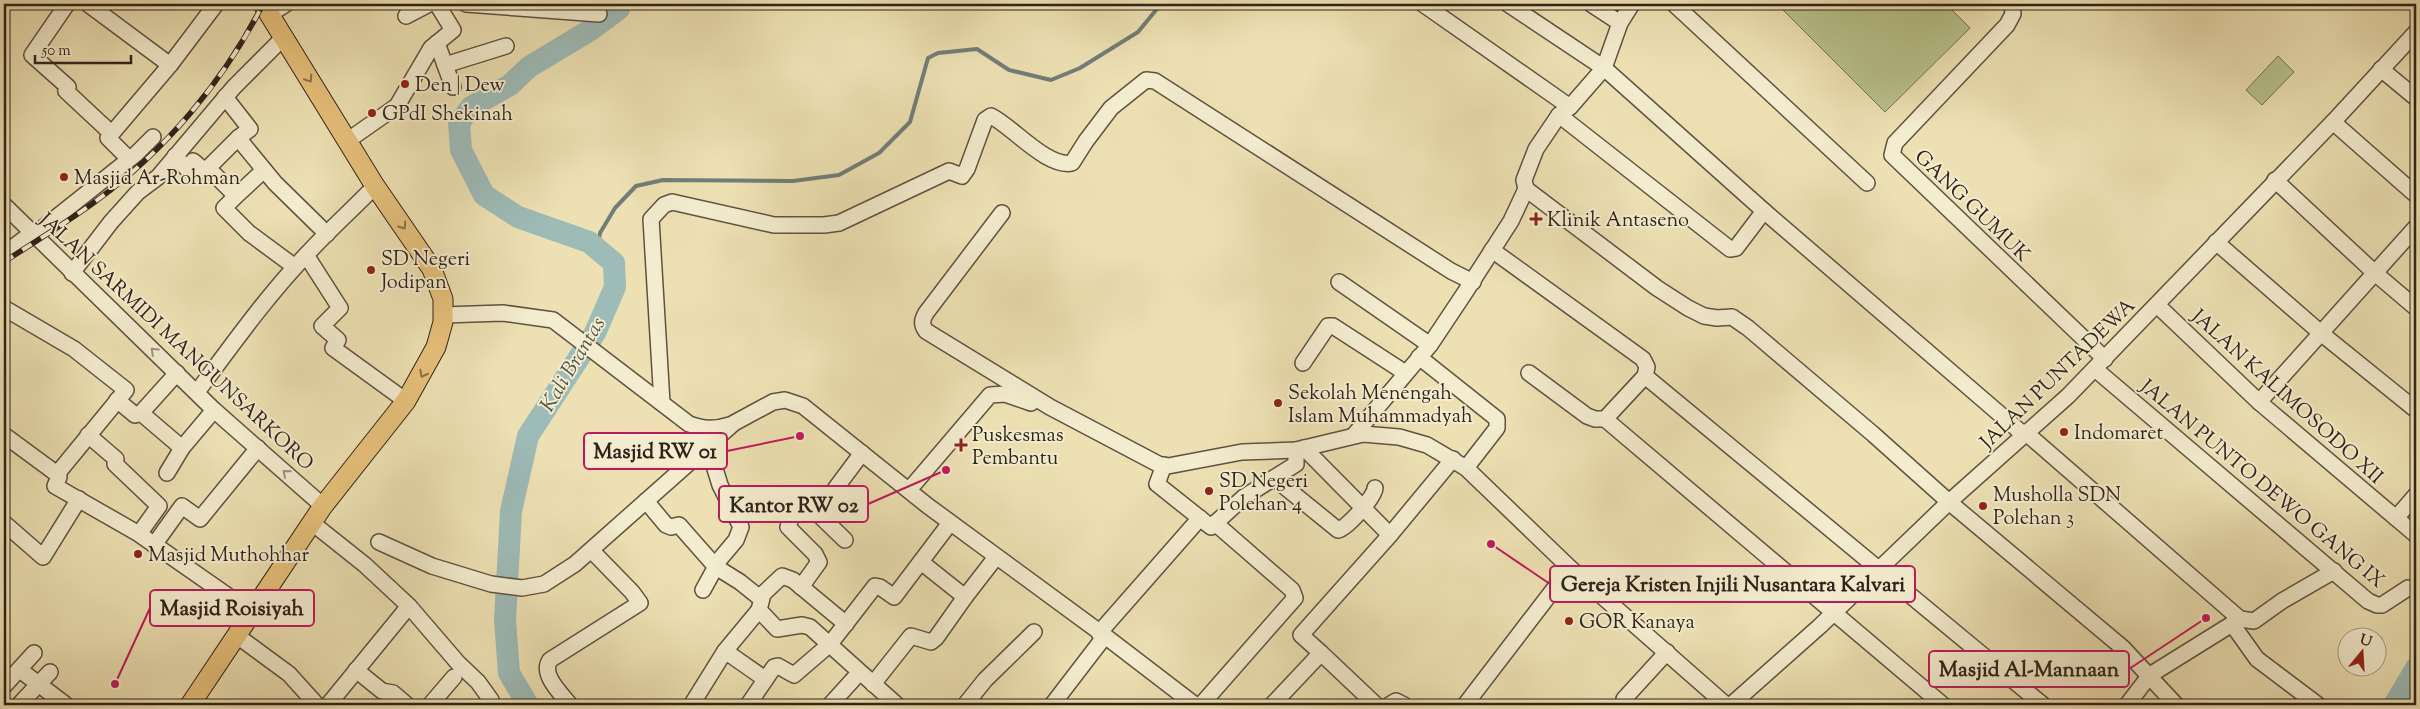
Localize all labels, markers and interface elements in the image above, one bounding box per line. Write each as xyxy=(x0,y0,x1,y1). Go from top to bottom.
scale bar xyxy=(35,32,131,64)
text: 50 m xyxy=(41,41,71,62)
place label: Den | Dew xyxy=(415,72,505,101)
one-way arrow xyxy=(302,74,312,83)
marker: Den | Dew xyxy=(399,78,411,90)
place label: GPdI Shekinah xyxy=(382,101,513,130)
marker: GPdI Shekinah xyxy=(366,107,378,119)
street label: GANG GUMUK xyxy=(1907,144,2036,270)
place label: Masjid Ar-Rohman xyxy=(74,165,240,194)
marker: Masjid Ar-Rohman xyxy=(58,171,70,183)
street label: JALAN SARMIDI MANGUNSARKORO xyxy=(31,206,319,478)
place label: Klinik Antaseno xyxy=(1547,207,1689,236)
marker: Klinik Antaseno xyxy=(1529,212,1543,226)
one-way arrow xyxy=(397,221,406,230)
place label: SD Negeri Jodipan xyxy=(380,246,470,298)
marker: SD Negeri Jodipan xyxy=(365,264,377,276)
street label: JALAN PUNTADEWA xyxy=(1974,293,2143,458)
street label: JALAN KALIMOSODO XII xyxy=(2183,303,2389,492)
water label: Kali Brantas xyxy=(534,312,614,418)
one-way arrow xyxy=(151,348,160,357)
one-way arrow xyxy=(419,369,429,378)
street label: JALAN PUNTO DEWO GANG IX xyxy=(2132,373,2390,596)
place label: Sekolah Menengah Islam Muhammadyah xyxy=(1288,380,1473,432)
marker: Sekolah Menengah Islam Muhammadyah xyxy=(1272,397,1284,409)
place label: Indomaret xyxy=(2074,420,2163,449)
place label: Puskesmas Pembantu xyxy=(972,422,1064,474)
marker: Indomaret xyxy=(2058,426,2070,438)
callout: Masjid RW 01 xyxy=(584,433,727,469)
text: Masjid RW 01 xyxy=(593,438,718,468)
marker: Puskesmas Pembantu xyxy=(954,438,968,452)
place label: SD Negeri Polehan 4 xyxy=(1219,468,1308,520)
one-way arrow xyxy=(283,470,292,479)
place label: Musholla SDN Polehan 3 xyxy=(1993,482,2121,534)
marker: SD Negeri Polehan 4 xyxy=(1203,485,1215,497)
callout: Kantor RW 02 xyxy=(719,486,868,522)
text: Kantor RW 02 xyxy=(729,492,859,522)
marker: Musholla SDN Polehan 3 xyxy=(1977,500,1989,512)
place label: Masjid Muthohhar xyxy=(148,542,309,571)
marker: Masjid Muthohhar xyxy=(132,548,144,560)
callout: Gereja Kristen Injili Nusantara Kalvari xyxy=(1550,566,1915,602)
text: Gereja Kristen Injili Nusantara Kalvari xyxy=(1561,571,1905,601)
callout: Masjid Roisiyah xyxy=(150,590,314,626)
text: Masjid Roisiyah xyxy=(160,595,305,625)
place label: GOR Kanaya xyxy=(1579,609,1695,638)
marker: GOR Kanaya xyxy=(1563,615,1575,627)
north arrow xyxy=(2338,626,2388,676)
text: U xyxy=(2357,630,2374,653)
callout: Masjid Al-Mannaan xyxy=(1929,651,2129,687)
text: Masjid Al-Mannaan xyxy=(1939,656,2120,686)

